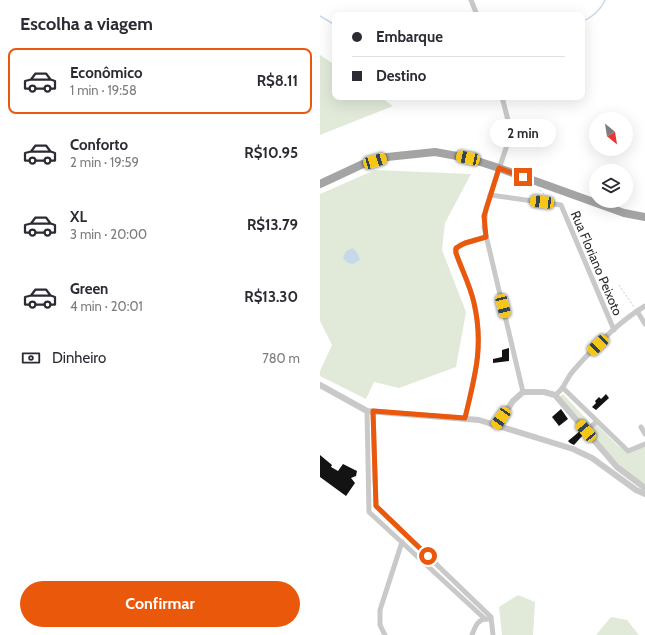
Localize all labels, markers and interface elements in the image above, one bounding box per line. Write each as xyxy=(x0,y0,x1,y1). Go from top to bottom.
text: Escolha a viagem xyxy=(20,13,153,35)
text: Embarque xyxy=(376,28,443,46)
icon: car xyxy=(22,63,58,99)
text: Econômico xyxy=(70,64,142,82)
text: Destino xyxy=(376,67,426,85)
text: R$8.11 xyxy=(257,72,298,90)
text: 1 min · 19:58 xyxy=(70,82,137,98)
north arrow xyxy=(589,112,633,156)
map controls xyxy=(589,112,633,208)
callout: 2 min xyxy=(490,119,556,147)
text: 2 min xyxy=(507,125,539,141)
icon: car xyxy=(22,135,58,171)
text: Conforto xyxy=(70,136,128,154)
text: R$10.95 xyxy=(244,144,298,162)
car xyxy=(455,150,481,166)
car xyxy=(362,152,388,170)
text: 2 min · 19:59 xyxy=(70,154,139,170)
button: layers xyxy=(589,164,633,208)
route end xyxy=(514,168,532,186)
car xyxy=(529,195,555,209)
icon: car xyxy=(22,207,58,243)
text: XL xyxy=(70,208,87,226)
street label: Rua Floriano Peixoto xyxy=(568,208,626,318)
text: R$13.79 xyxy=(247,216,298,234)
text: 3 min · 20:00 xyxy=(70,226,147,242)
icon: car xyxy=(22,279,58,315)
text: Green xyxy=(70,280,108,298)
text: R$13.30 xyxy=(244,288,298,306)
car xyxy=(494,293,512,319)
text: 4 min · 20:01 xyxy=(70,298,143,314)
car xyxy=(585,332,611,358)
icon: cash xyxy=(20,347,42,369)
text: Dinheiro xyxy=(52,349,106,367)
text: 780 m xyxy=(262,350,300,366)
car xyxy=(489,405,513,431)
car xyxy=(574,418,598,444)
route start xyxy=(419,547,437,565)
button: Confirmar xyxy=(20,581,300,627)

